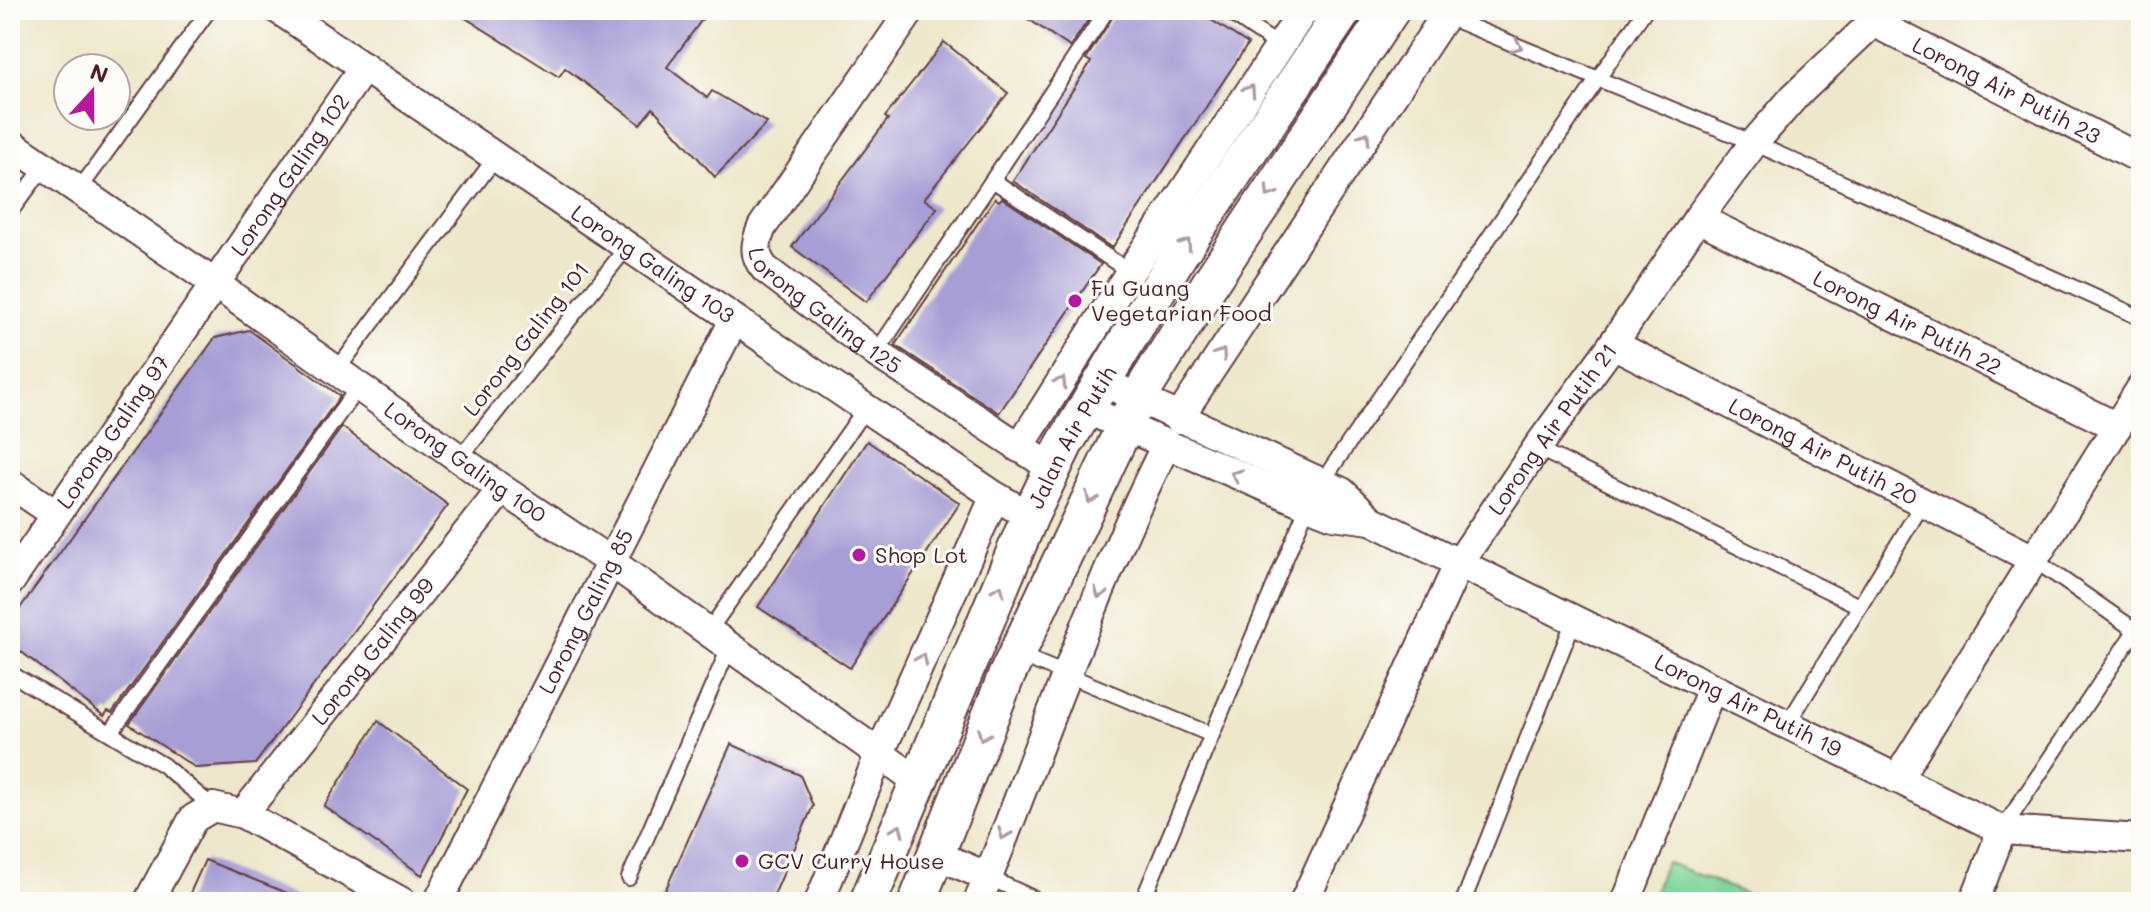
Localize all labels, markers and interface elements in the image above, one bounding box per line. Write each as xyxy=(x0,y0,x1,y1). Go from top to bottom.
street label: Lorong Air Putih 23 xyxy=(1908,30,2106,150)
one-way arrow xyxy=(1509,36,1523,53)
north arrow xyxy=(52,52,132,132)
text: N xyxy=(86,56,112,89)
one-way arrow xyxy=(1240,85,1255,99)
street label: Lorong Galing 102 xyxy=(223,88,355,261)
one-way arrow xyxy=(1355,131,1370,146)
one-way arrow xyxy=(1265,183,1280,197)
street label: Lorong Galing 103 xyxy=(566,198,741,329)
one-way arrow xyxy=(1177,238,1192,252)
street label: Lorong Galing 125 xyxy=(742,245,907,380)
street label: Lorong Galing 101 xyxy=(456,256,595,422)
street label: Lorong Air Putih 22 xyxy=(1809,263,2007,381)
place label: Fu Guang Vegetarian Food xyxy=(1091,273,1272,327)
marker: Fu Guang Vegetarian Food xyxy=(1066,292,1084,310)
street label: Lorong Air Putih 21 xyxy=(1481,337,1623,520)
one-way arrow xyxy=(1211,348,1226,362)
street label: Lorong Galing 97 xyxy=(50,349,176,514)
street label: Jalan Air Putih xyxy=(1021,360,1122,513)
one-way arrow xyxy=(1051,376,1066,391)
street label: Lorong Air Putih 20 xyxy=(1724,391,1922,511)
street label: Lorong Galing 100 xyxy=(379,394,552,529)
one-way arrow xyxy=(1230,468,1244,484)
one-way arrow xyxy=(1085,490,1101,505)
street label: Lorong Galing 85 xyxy=(531,524,639,699)
place label: Shop Lot xyxy=(875,540,968,569)
marker: Shop Lot xyxy=(850,546,868,564)
street label: Lorong Galing 99 xyxy=(304,571,440,731)
one-way arrow xyxy=(989,584,1005,599)
one-way arrow xyxy=(1094,585,1110,599)
street label: Lorong Air Putih 19 xyxy=(1650,647,1847,763)
one-way arrow xyxy=(912,652,928,667)
one-way arrow xyxy=(976,727,993,741)
one-way arrow xyxy=(889,824,905,838)
one-way arrow xyxy=(997,826,1014,840)
place label: GCV Curry House xyxy=(758,846,945,875)
marker: GCV Curry House xyxy=(733,852,751,870)

